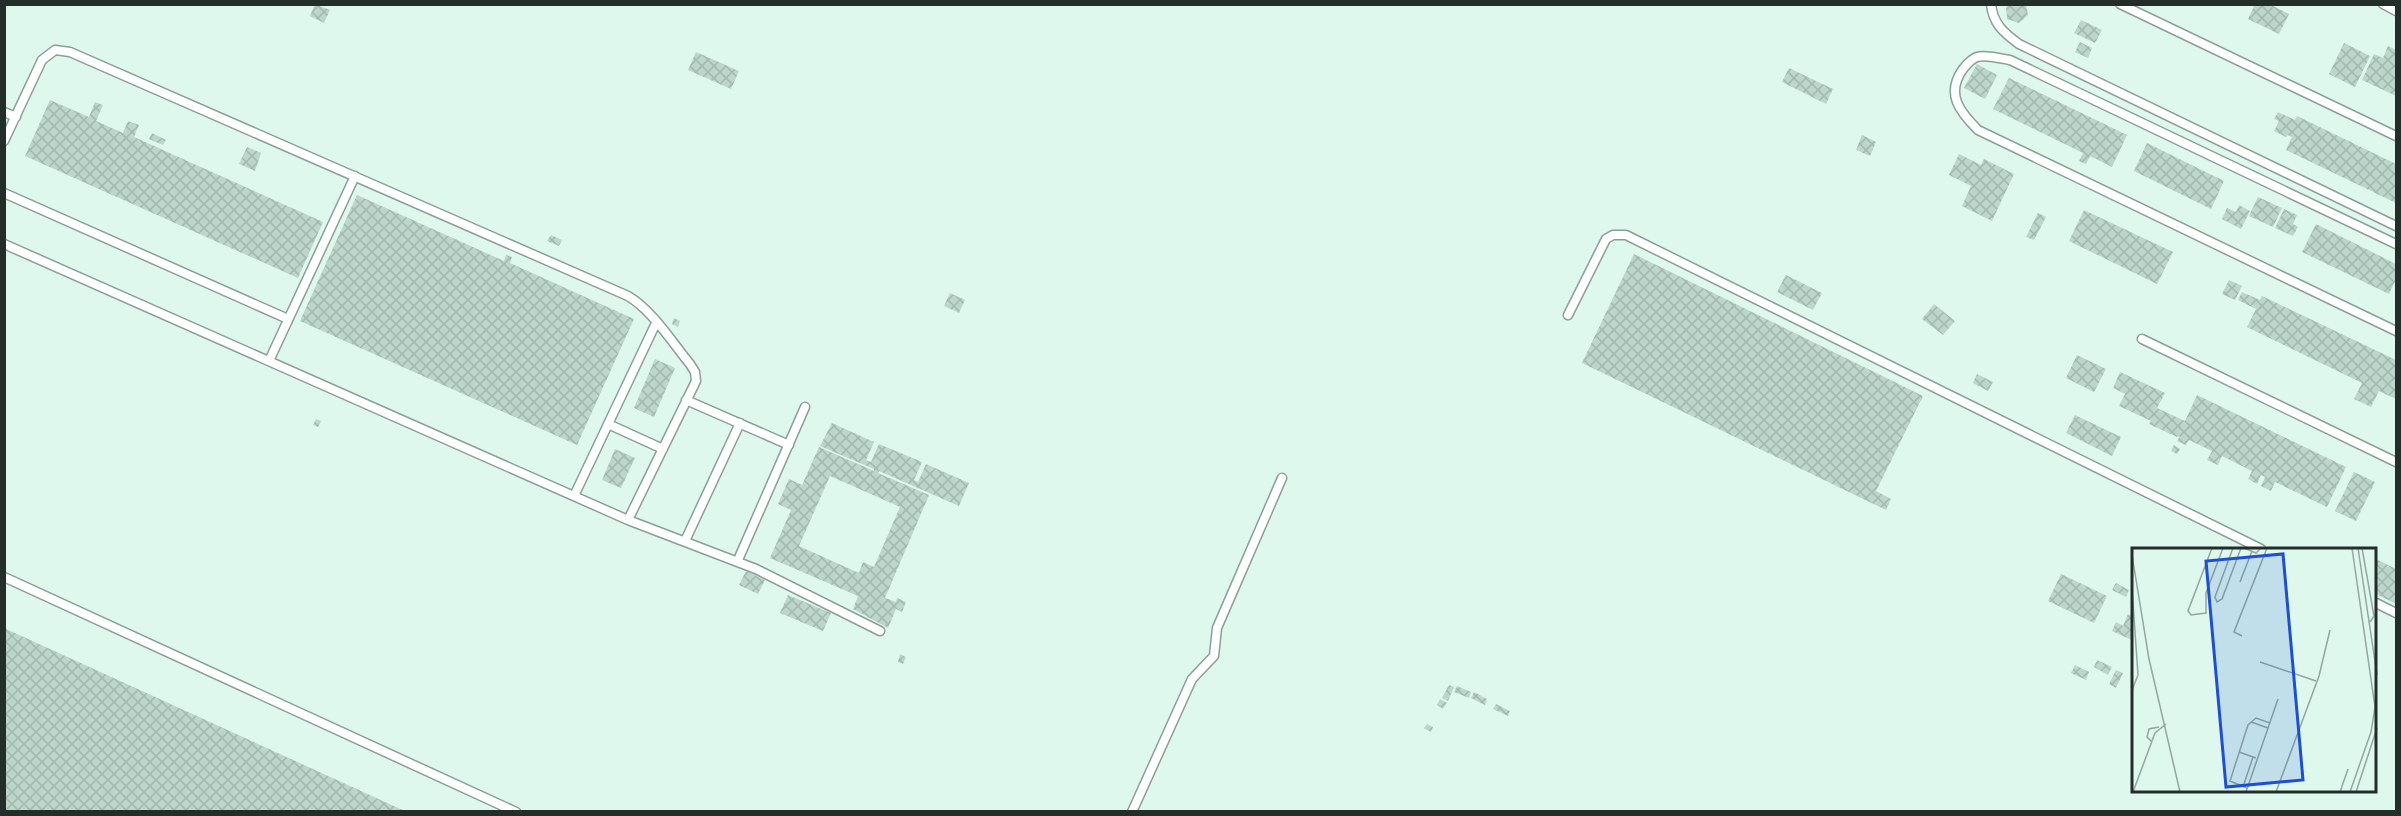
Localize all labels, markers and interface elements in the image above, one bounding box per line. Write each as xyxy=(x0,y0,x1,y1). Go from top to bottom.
inset map xyxy=(2132,548,2377,792)

